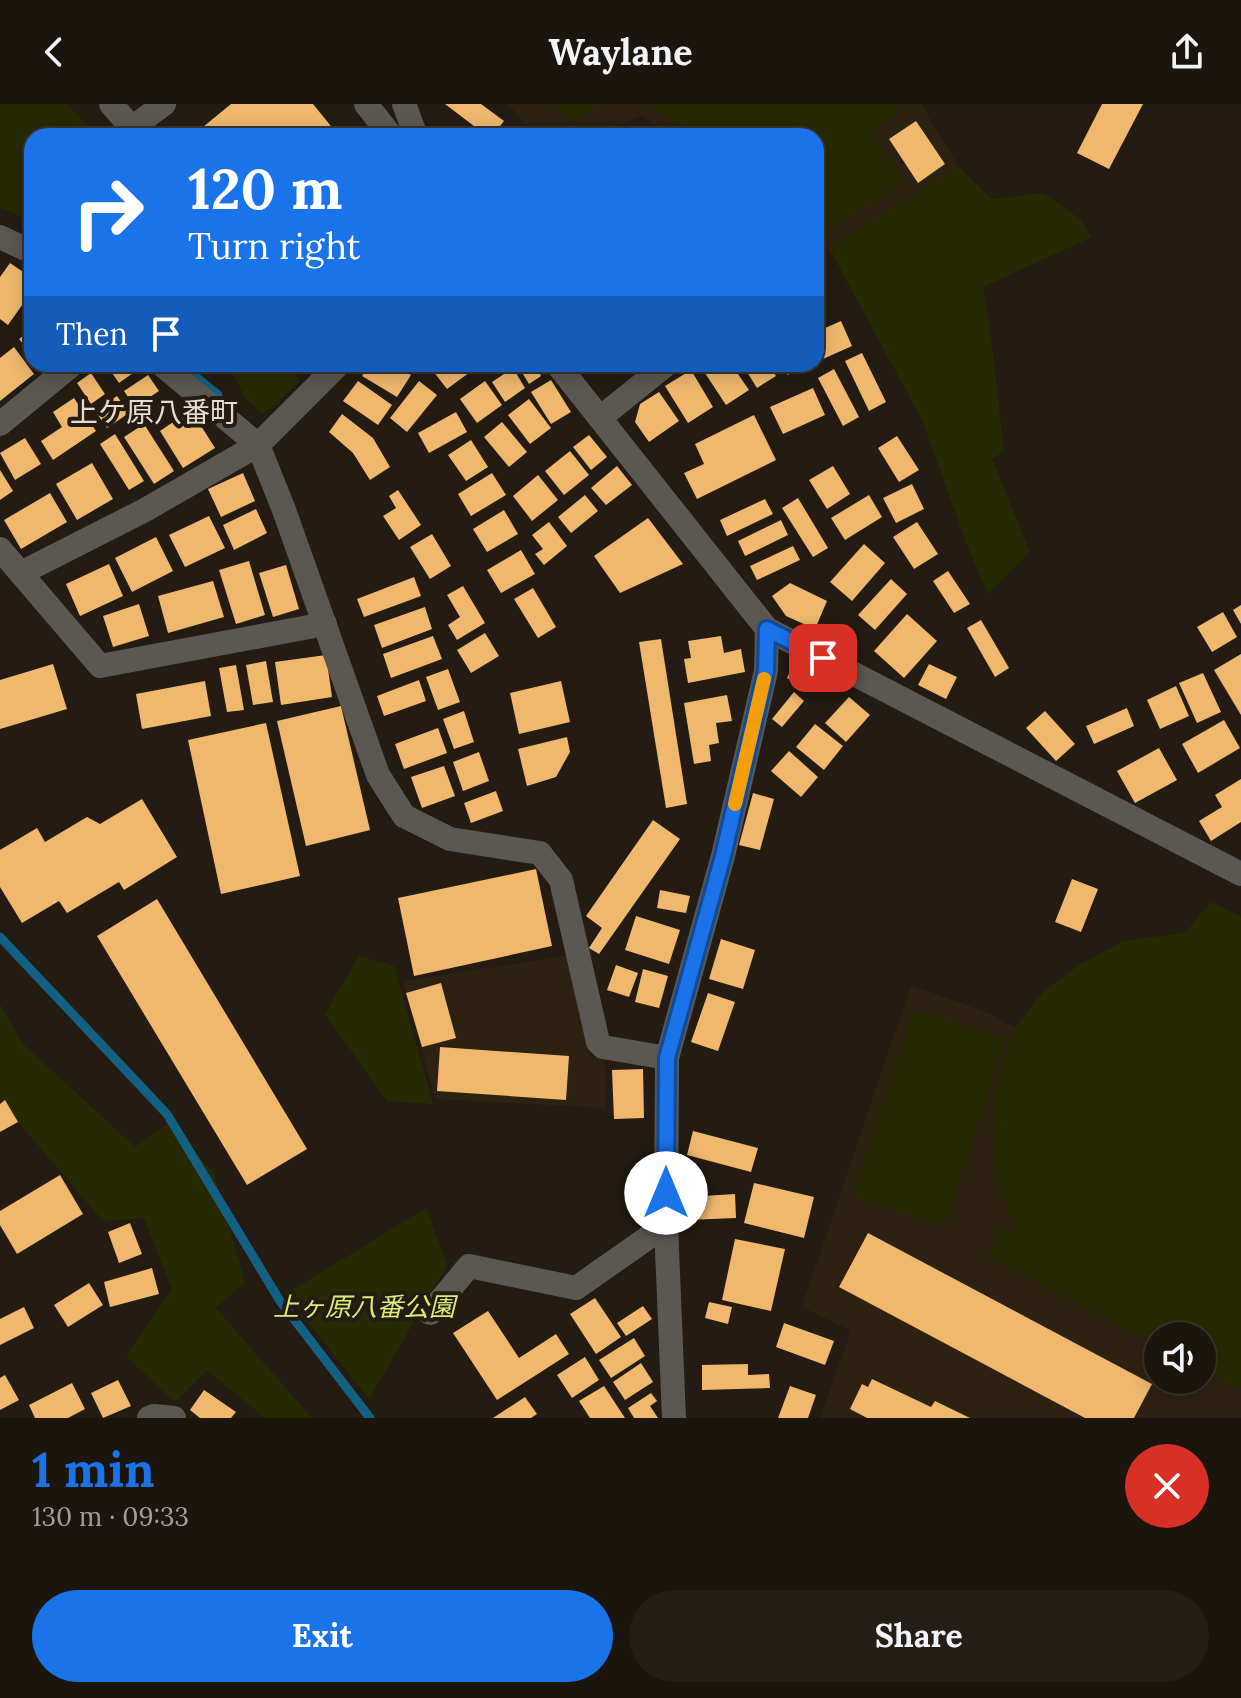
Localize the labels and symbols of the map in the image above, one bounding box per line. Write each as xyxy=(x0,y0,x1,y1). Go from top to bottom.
district label: 上ケ原八番町 xyxy=(70,394,238,430)
pin xyxy=(789,624,857,692)
position arrow xyxy=(624,1151,708,1235)
park label: 上ヶ原八番公園 xyxy=(273,1290,459,1323)

